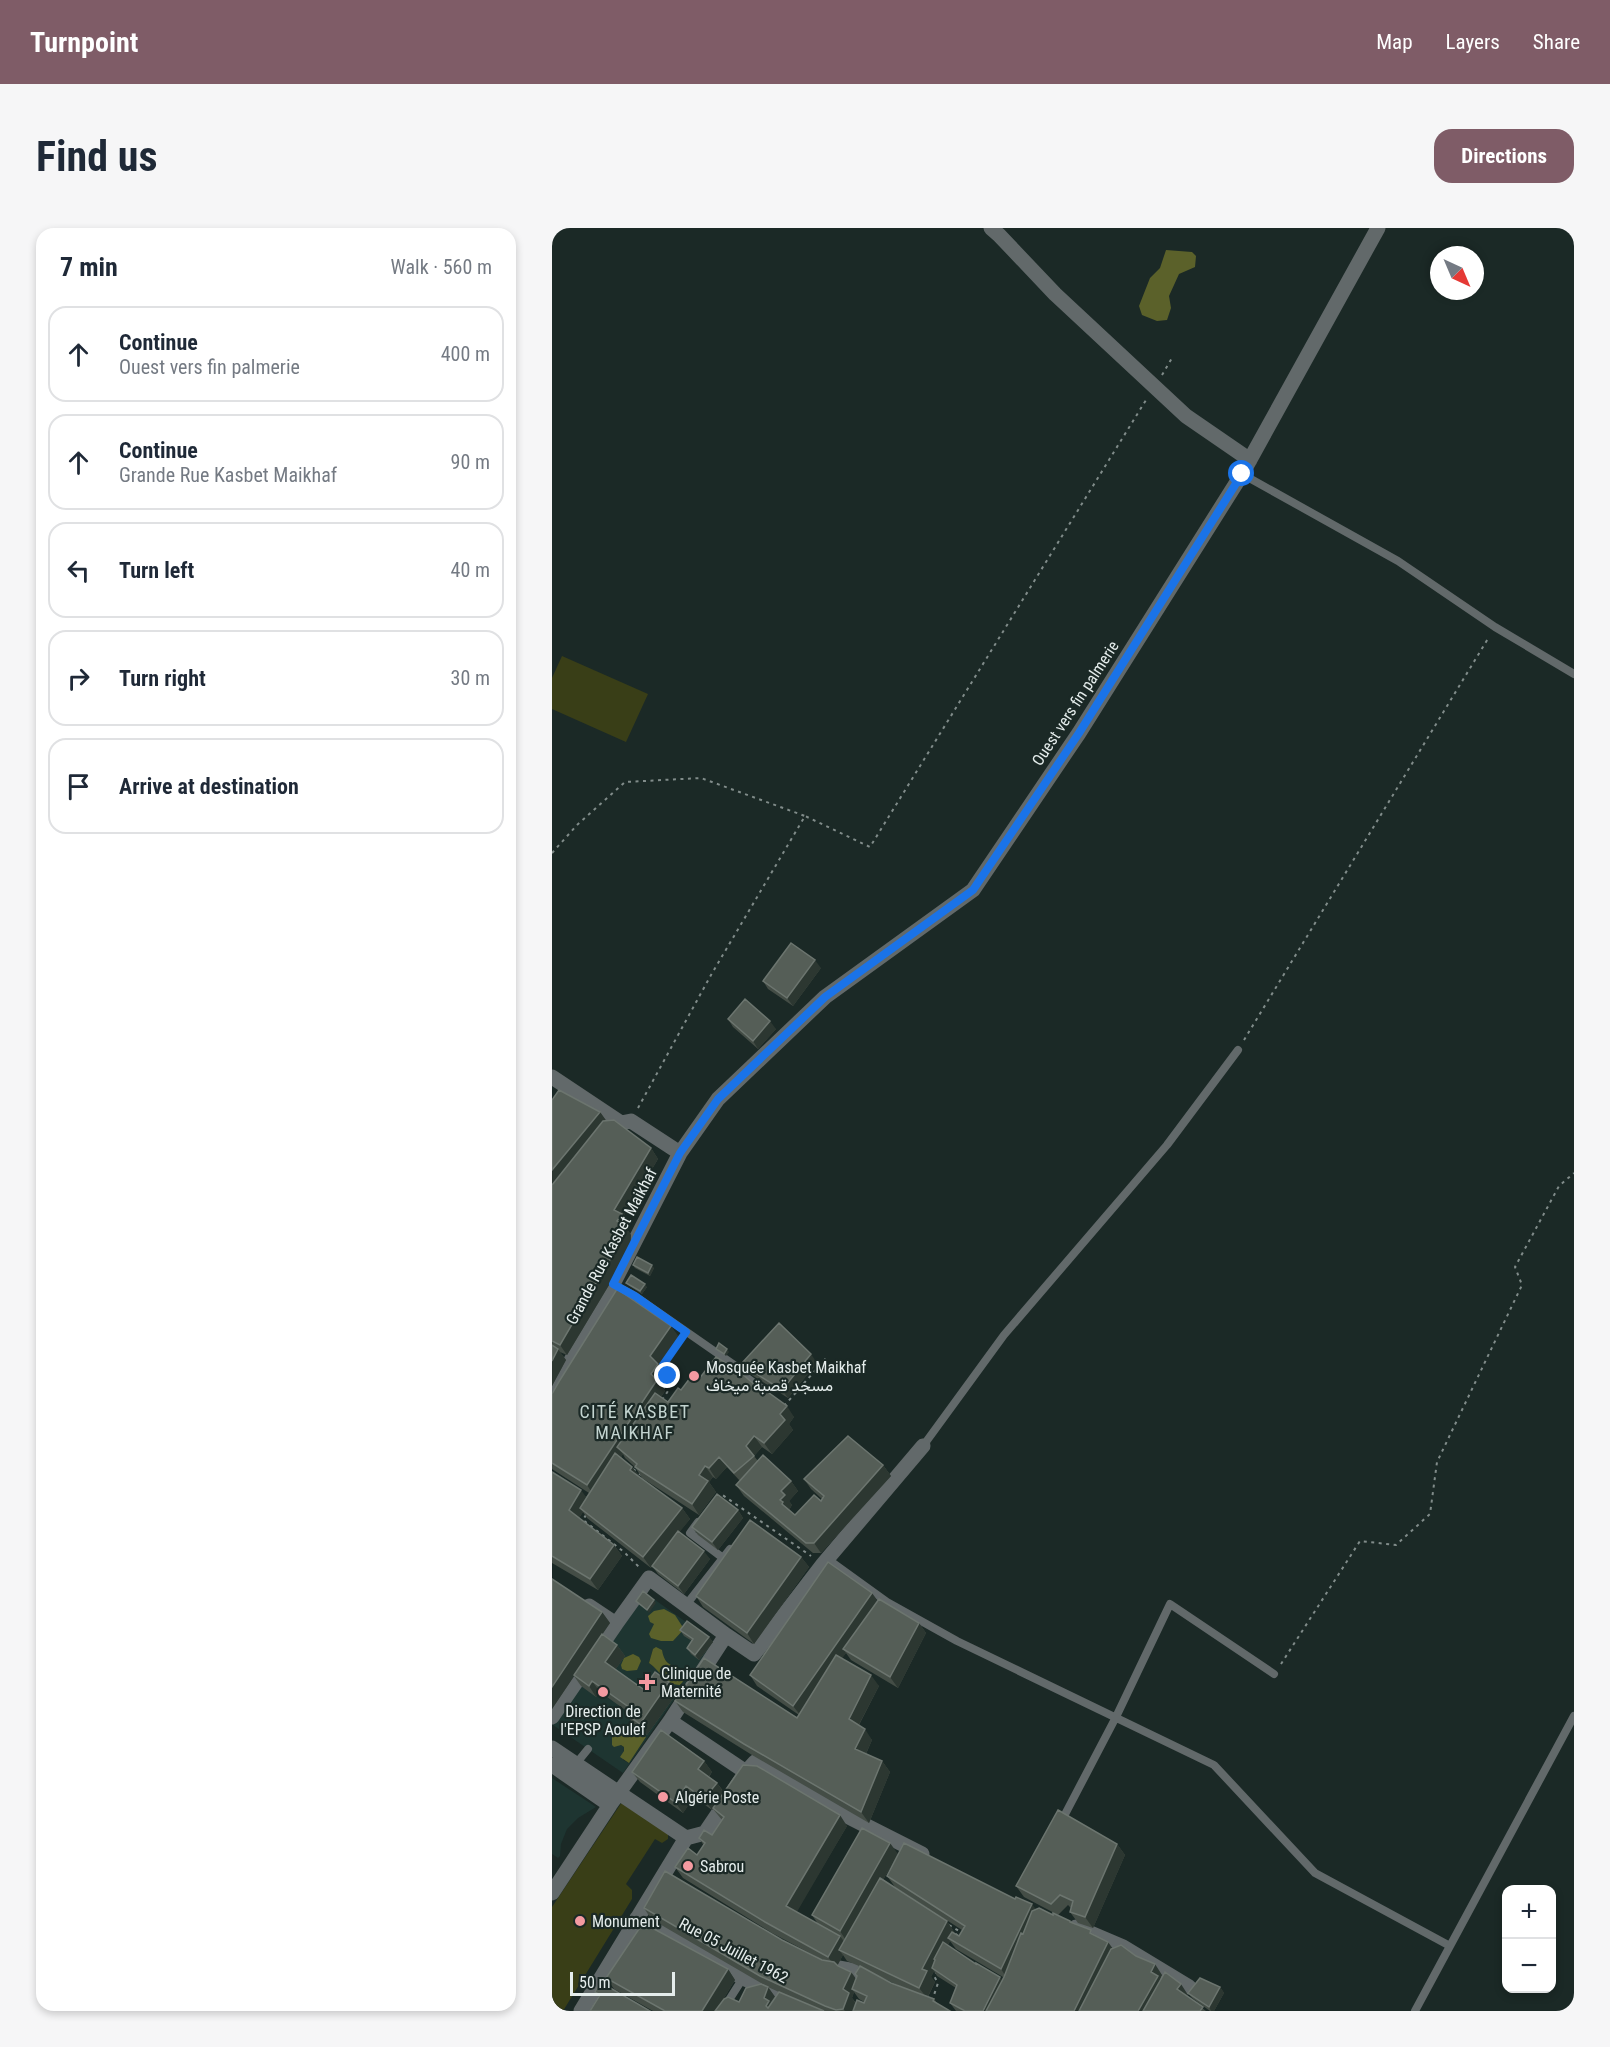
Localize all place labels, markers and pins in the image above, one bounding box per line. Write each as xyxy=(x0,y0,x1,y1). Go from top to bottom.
place label: Mosquée Kasbet Maikhaf مسجد قصبة ميخاف xyxy=(706,1358,866,1395)
marker: Mosquée Kasbet Maikhaf مسجد قصبة ميخاف xyxy=(687,1369,701,1383)
place label: Clinique de Maternité xyxy=(661,1664,731,1701)
marker: Clinique de Maternité xyxy=(638,1673,656,1691)
marker: Direction de l'EPSP Aoulef xyxy=(596,1685,610,1699)
place label: Direction de l'EPSP Aoulef xyxy=(560,1702,646,1739)
place label: Algérie Poste xyxy=(675,1788,759,1807)
marker: Algérie Poste xyxy=(656,1790,670,1804)
place label: Sabrou xyxy=(700,1857,744,1876)
marker: Sabrou xyxy=(681,1859,695,1873)
place label: Monument xyxy=(592,1912,660,1931)
marker: Monument xyxy=(573,1914,587,1928)

